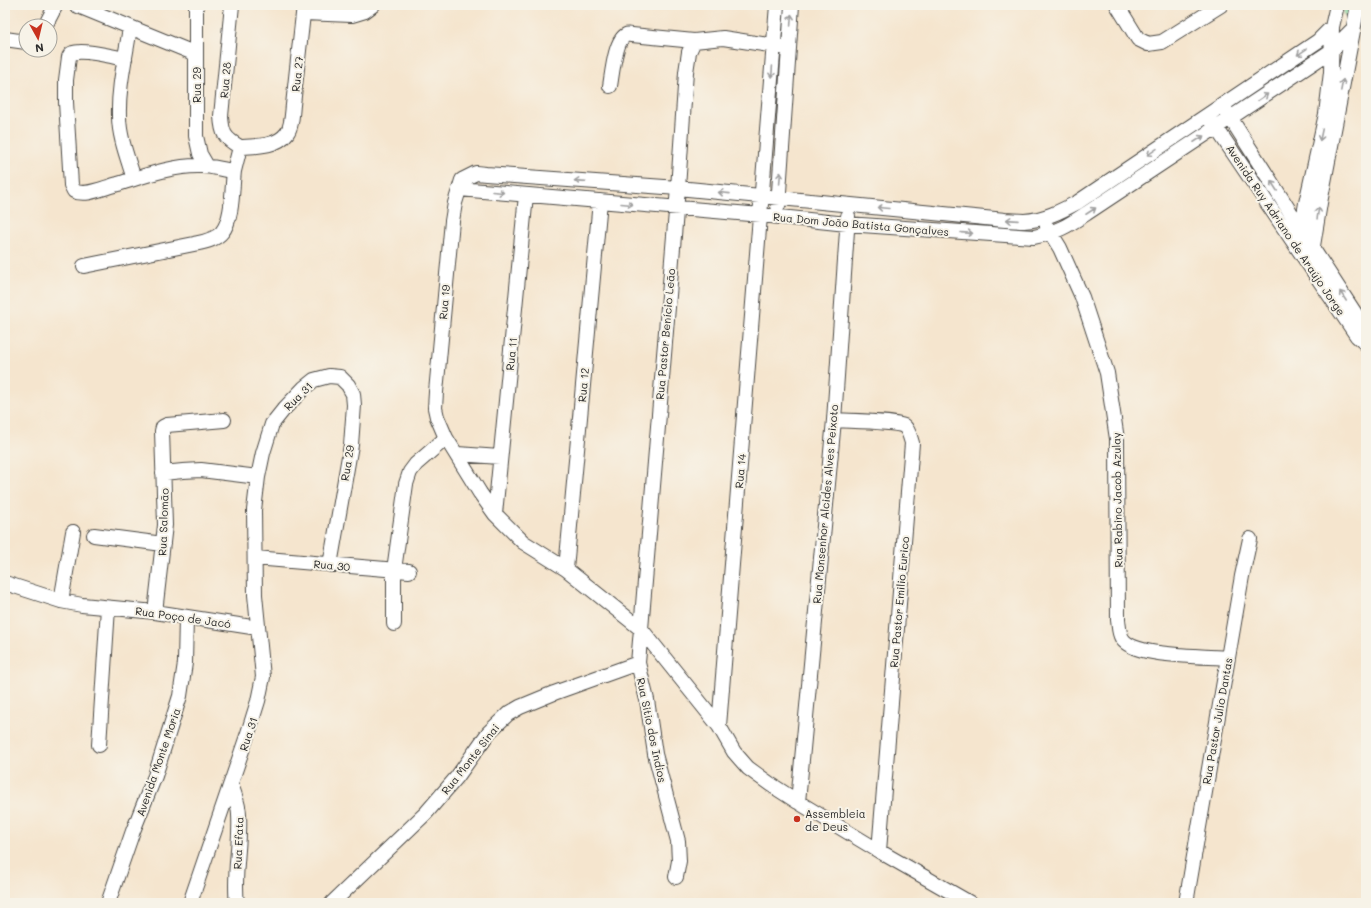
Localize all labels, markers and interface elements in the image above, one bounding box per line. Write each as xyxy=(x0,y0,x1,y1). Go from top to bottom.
one-way arrow xyxy=(788,14,795,27)
north arrow xyxy=(18,18,58,58)
text: N xyxy=(34,40,45,56)
one-way arrow xyxy=(1297,48,1308,56)
street label: Rua 27 xyxy=(288,55,306,93)
street label: Rua 28 xyxy=(216,61,234,99)
one-way arrow xyxy=(769,65,776,78)
street label: Rua 29 xyxy=(189,66,204,103)
one-way arrow xyxy=(1339,79,1347,92)
one-way arrow xyxy=(1258,93,1269,101)
one-way arrow xyxy=(1316,128,1324,141)
one-way arrow xyxy=(1194,135,1205,143)
street label: Avenida Ruy Adriano de Araújo Jorge xyxy=(1223,142,1349,319)
one-way arrow xyxy=(1146,148,1157,157)
one-way arrow xyxy=(776,172,783,185)
one-way arrow xyxy=(574,177,587,184)
one-way arrow xyxy=(1269,180,1277,192)
one-way arrow xyxy=(491,189,504,196)
one-way arrow xyxy=(718,189,731,197)
one-way arrow xyxy=(620,200,633,207)
one-way arrow xyxy=(877,205,890,212)
one-way arrow xyxy=(1085,207,1096,215)
one-way arrow xyxy=(1314,207,1322,220)
street label: Rua Dom João Batista Gonçalves xyxy=(772,209,950,239)
one-way arrow xyxy=(1006,216,1019,224)
one-way arrow xyxy=(960,229,973,236)
street label: Rua Pastor Benício Leão xyxy=(652,267,678,400)
street label: Rua 19 xyxy=(435,283,453,320)
one-way arrow xyxy=(1339,290,1347,302)
street label: Rua 11 xyxy=(502,337,520,371)
street label: Rua 12 xyxy=(574,367,592,403)
street label: Rua 31 xyxy=(280,378,316,414)
street label: Rua Monsenhor Alcides Alves Peixoto xyxy=(809,403,841,604)
street label: Rua Rabino Jacob Azulay xyxy=(1108,432,1126,568)
street label: Rua 29 xyxy=(337,444,357,482)
street label: Rua 14 xyxy=(731,452,749,489)
street label: Rua Salomão xyxy=(154,487,172,556)
street label: Rua Pastor Emilio Eurico xyxy=(886,535,912,668)
street label: Rua 30 xyxy=(313,556,351,574)
street label: Rua Poço de Jacó xyxy=(134,603,232,631)
street label: Rua Pastor Julio Dantas xyxy=(1198,656,1236,786)
street label: Rua Sitio dos Indios xyxy=(634,676,670,784)
street label: Avenida Monte Moria xyxy=(132,706,184,818)
street label: Rua 31 xyxy=(235,715,261,753)
street label: Rua Monte Sinai xyxy=(438,721,502,797)
place label: Assembleia de Deus xyxy=(805,806,866,834)
marker: Assembleia de Deus xyxy=(792,814,802,824)
street label: Rua Efata xyxy=(230,816,246,870)

